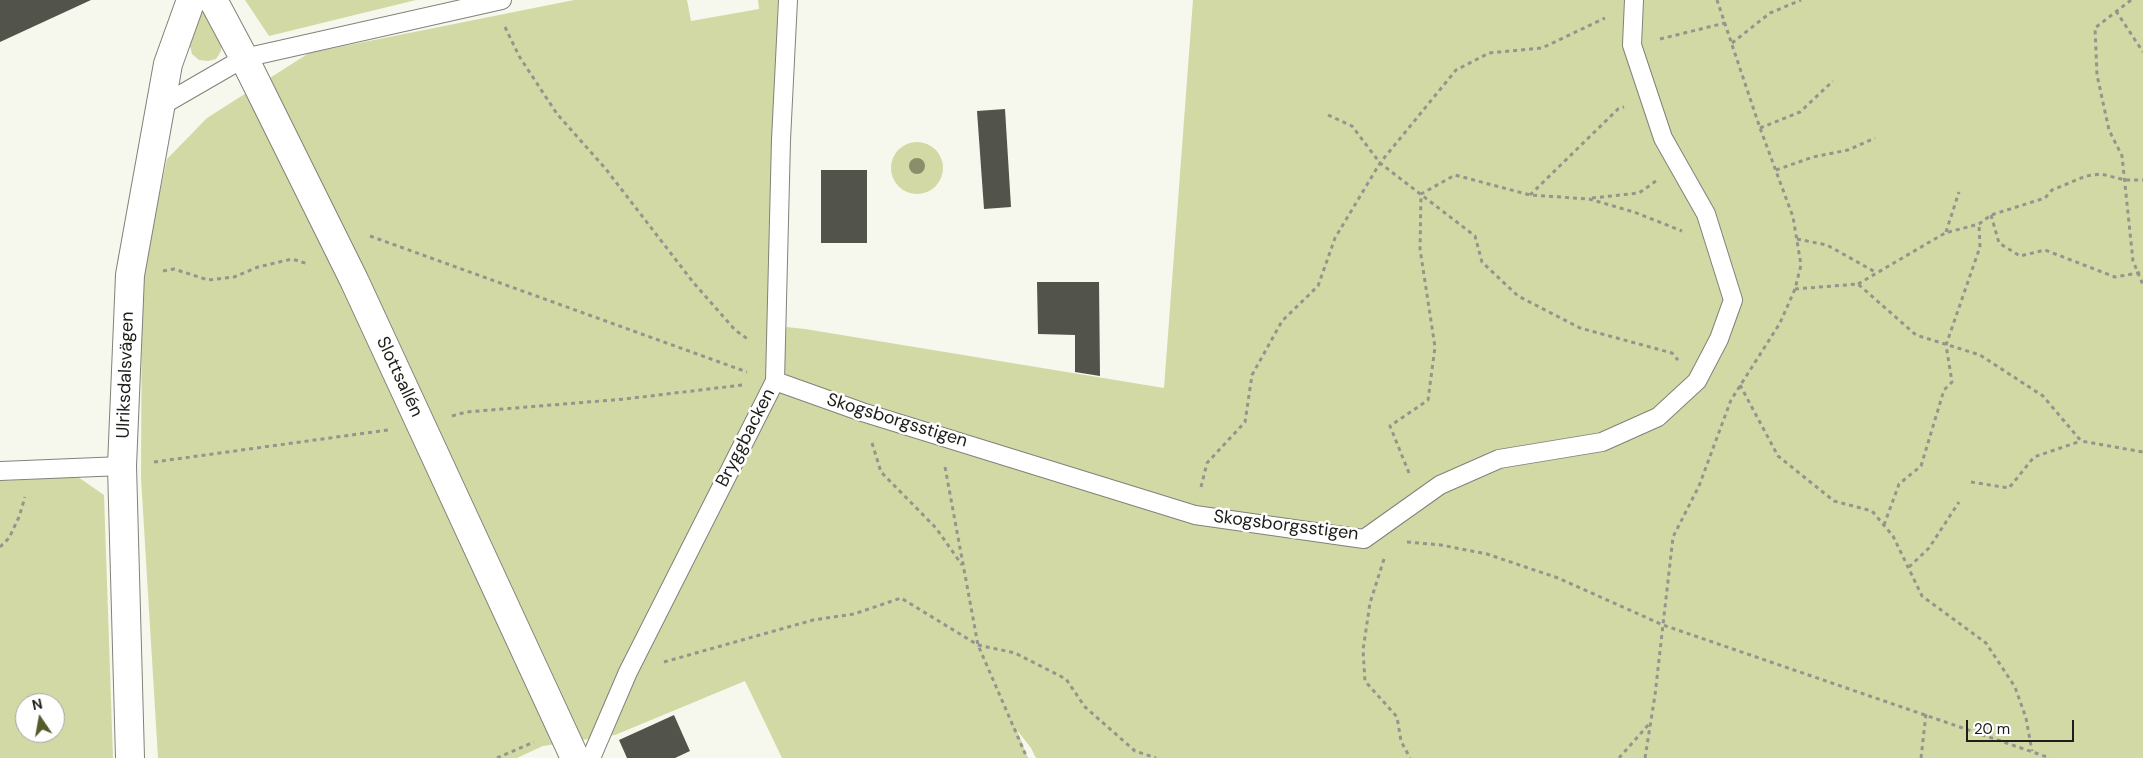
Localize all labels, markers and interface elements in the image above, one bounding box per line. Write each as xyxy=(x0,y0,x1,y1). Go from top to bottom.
street label: Ulriksdalsvägen xyxy=(113,311,139,439)
street label: Slottsallén xyxy=(371,333,427,421)
street label: Bryggbacken xyxy=(712,385,780,491)
street label: Skogsborgsstigen xyxy=(824,389,970,453)
street label: Skogsborgsstigen xyxy=(1212,506,1360,546)
north arrow xyxy=(15,693,65,743)
text: N xyxy=(30,694,44,714)
scale bar xyxy=(1968,710,2076,742)
text: 20 m xyxy=(1974,719,2010,739)

